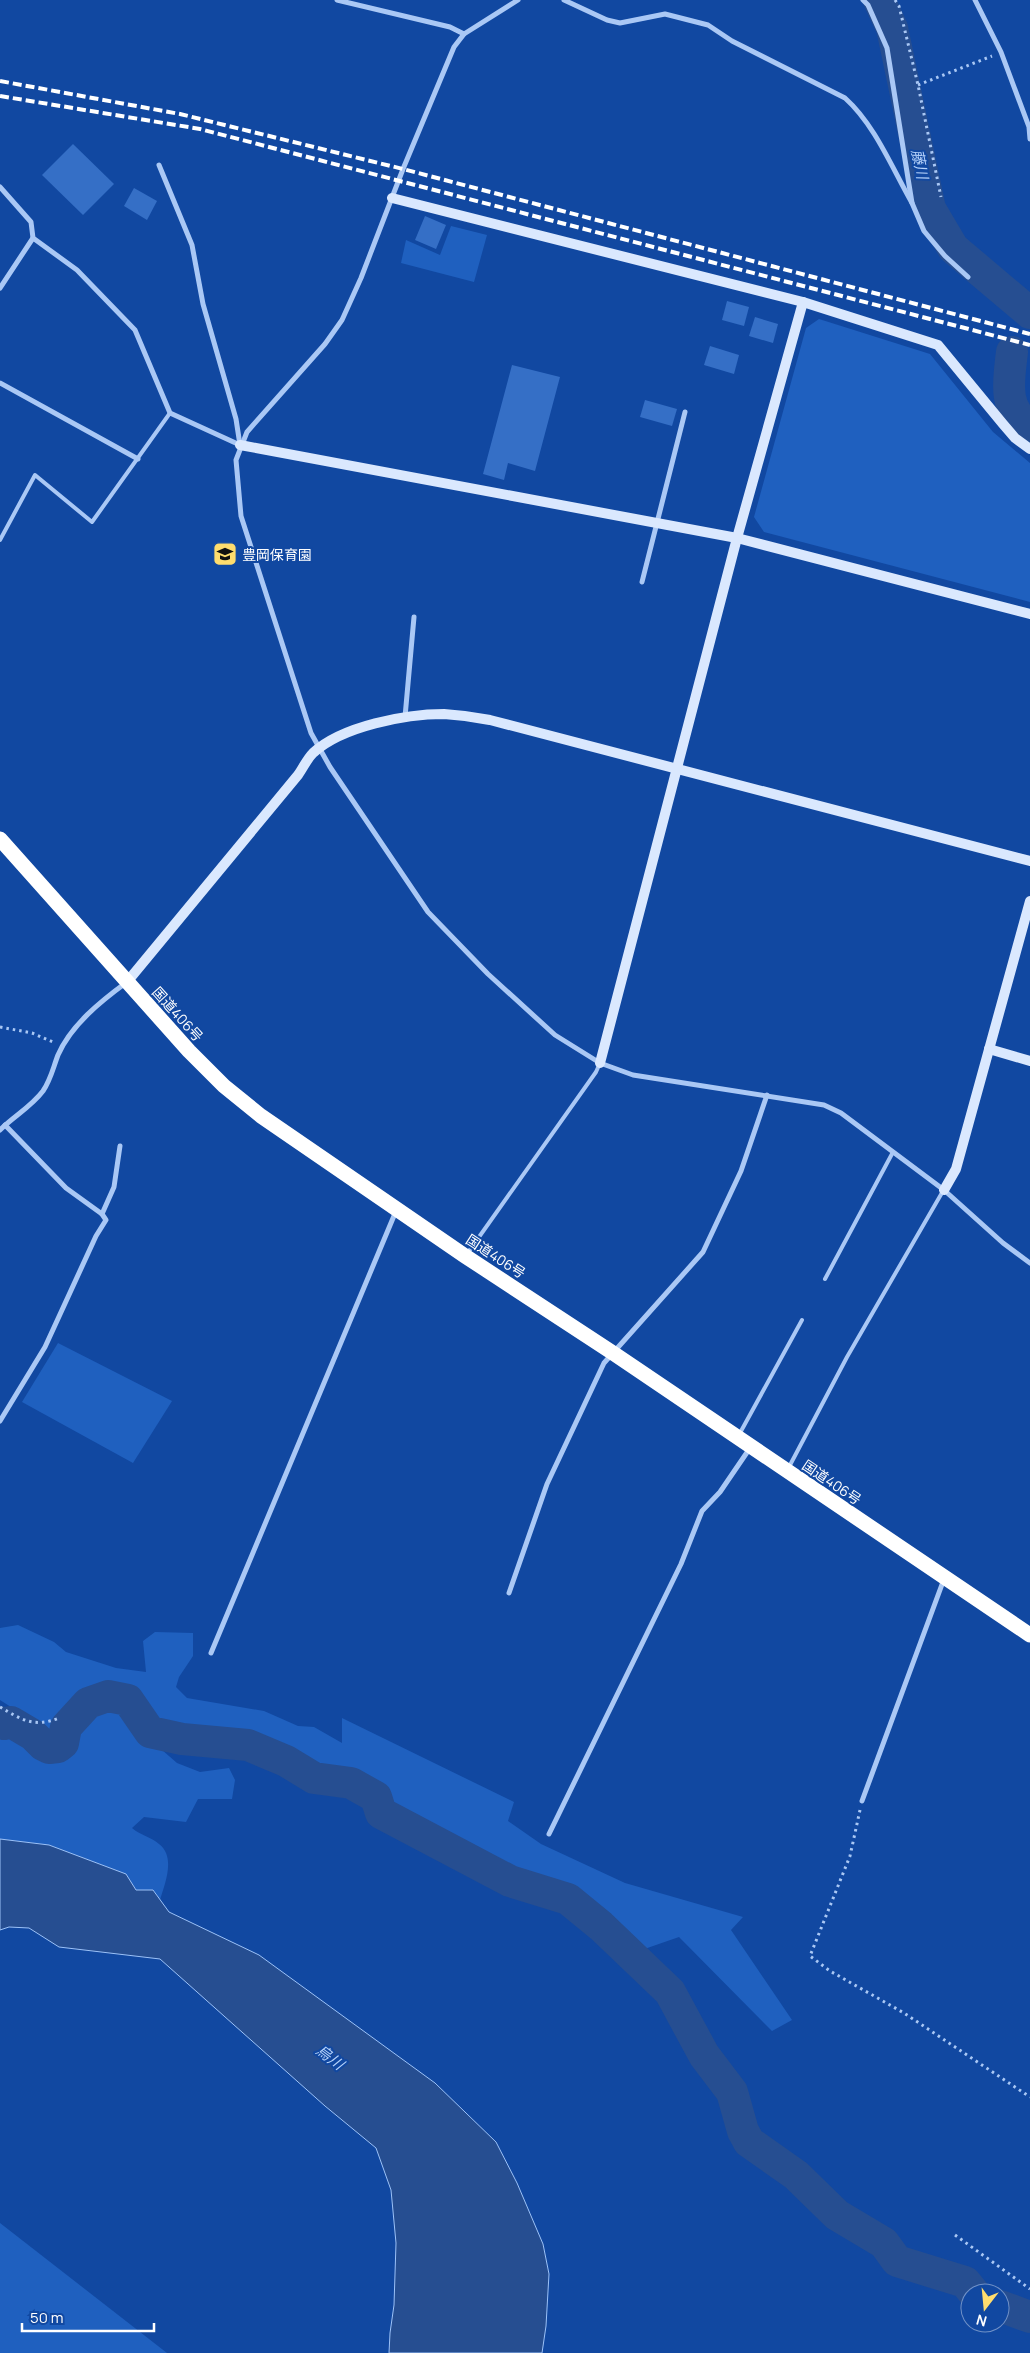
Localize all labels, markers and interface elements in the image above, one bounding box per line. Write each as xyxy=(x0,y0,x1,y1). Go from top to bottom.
water label: 藤川 xyxy=(907,147,934,183)
school or university icon: 豊岡保育園 xyxy=(212,541,238,567)
place label: 豊岡保育園 xyxy=(242,545,312,564)
street label: 国道406号 xyxy=(148,983,208,1045)
street label: 国道406号 xyxy=(463,1230,529,1282)
street label: 国道406号 xyxy=(799,1455,865,1509)
water label: 烏川 xyxy=(312,2040,350,2076)
north arrow xyxy=(960,2283,1010,2333)
scale bar xyxy=(22,2300,155,2332)
text: 50 m xyxy=(30,2307,64,2328)
text: N xyxy=(974,2310,989,2331)

